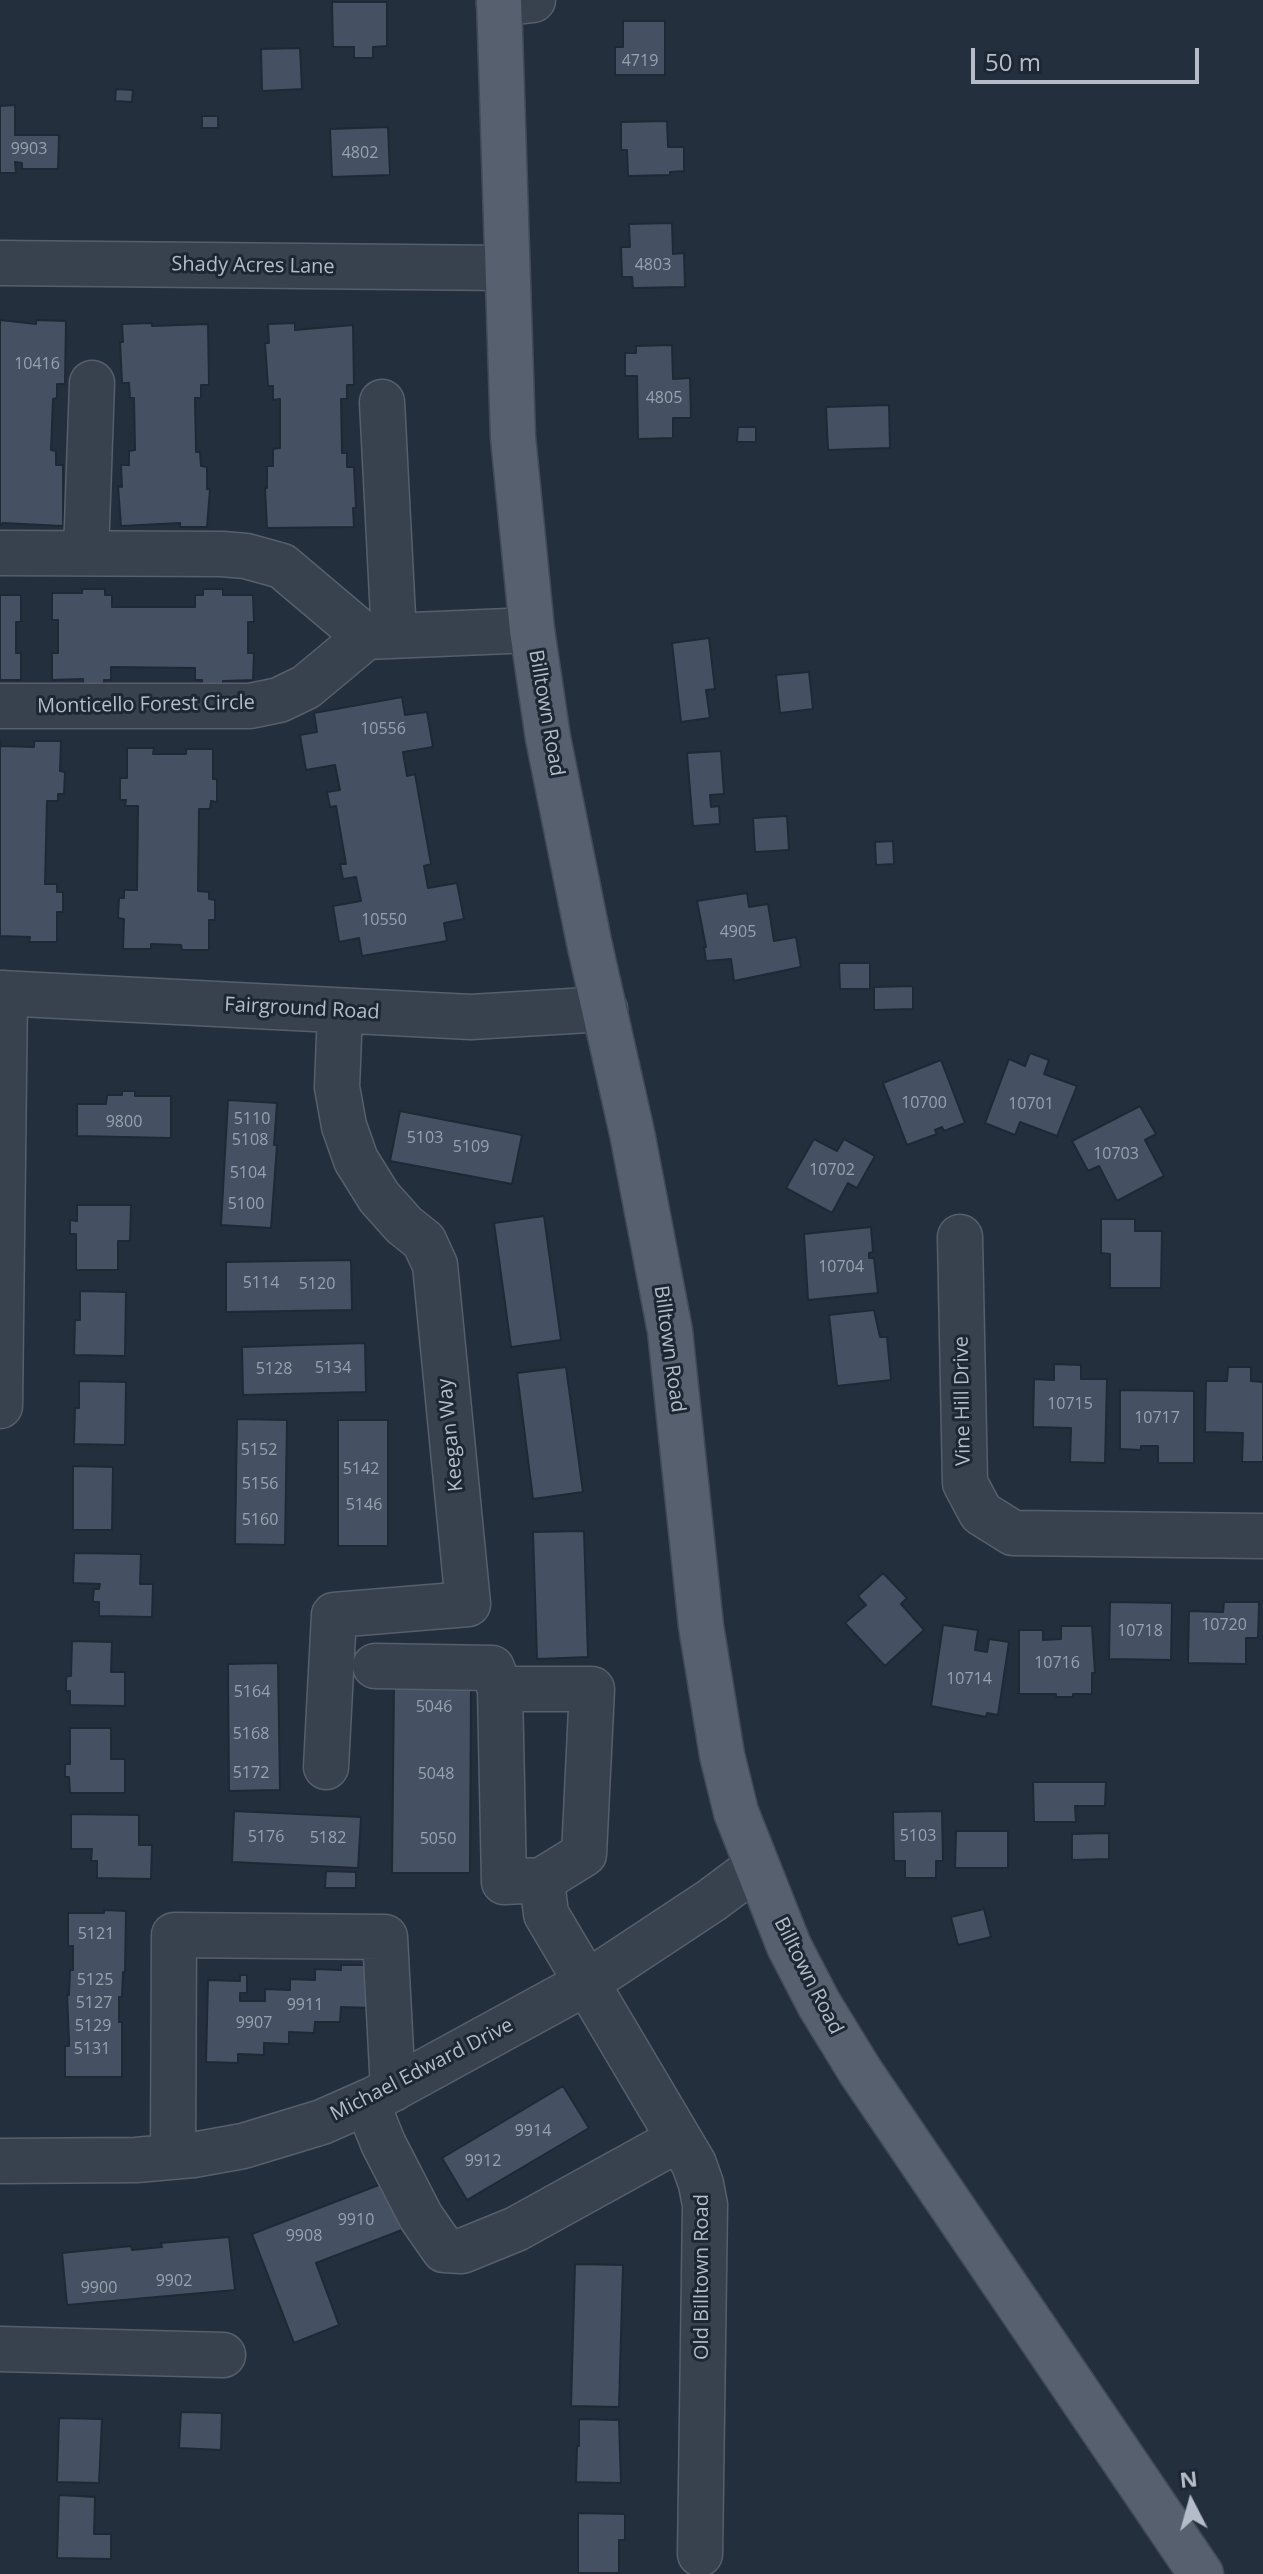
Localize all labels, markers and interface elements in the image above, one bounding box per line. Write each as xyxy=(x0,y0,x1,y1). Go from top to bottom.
scale bar xyxy=(975,32,1203,82)
text: 50 m xyxy=(985,45,1041,78)
house number: 4719 xyxy=(622,51,658,71)
house number: 9903 xyxy=(11,139,47,159)
house number: 4802 xyxy=(342,143,378,163)
street label: Shady Acres Lane xyxy=(171,253,335,279)
house number: 4803 xyxy=(635,255,671,275)
house number: 10416 xyxy=(14,354,60,374)
house number: 4805 xyxy=(646,388,682,408)
street label: Billtown Road xyxy=(523,648,569,778)
street label: Monticello Forest Circle xyxy=(37,691,255,719)
house number: 10556 xyxy=(360,719,406,739)
house number: 10550 xyxy=(361,910,407,930)
house number: 4905 xyxy=(720,922,756,942)
street label: Fairground Road xyxy=(224,993,380,1025)
house number: 10700 xyxy=(901,1093,947,1113)
house number: 10701 xyxy=(1008,1094,1054,1114)
house number: 5110 xyxy=(234,1109,270,1129)
house number: 9800 xyxy=(106,1112,142,1132)
house number: 5103 xyxy=(407,1128,443,1148)
house number: 5108 xyxy=(232,1130,268,1150)
house number: 5109 xyxy=(453,1137,489,1157)
house number: 10703 xyxy=(1093,1144,1139,1164)
house number: 10702 xyxy=(809,1160,855,1180)
house number: 5104 xyxy=(230,1163,266,1183)
house number: 5100 xyxy=(228,1194,264,1214)
house number: 10704 xyxy=(818,1257,864,1277)
house number: 5114 xyxy=(243,1273,279,1293)
house number: 5120 xyxy=(299,1274,335,1294)
street label: Billtown Road xyxy=(648,1284,690,1414)
street label: Vine Hill Drive xyxy=(950,1336,976,1466)
house number: 5134 xyxy=(315,1358,351,1378)
house number: 5128 xyxy=(256,1359,292,1379)
street label: Keegan Way xyxy=(433,1377,469,1493)
house number: 10715 xyxy=(1047,1394,1093,1414)
house number: 10717 xyxy=(1134,1408,1180,1428)
house number: 5152 xyxy=(241,1440,277,1460)
house number: 5142 xyxy=(343,1459,379,1479)
house number: 5156 xyxy=(242,1474,278,1494)
house number: 5146 xyxy=(346,1495,382,1515)
house number: 5160 xyxy=(242,1510,278,1530)
house number: 10720 xyxy=(1201,1615,1247,1635)
house number: 10718 xyxy=(1117,1621,1163,1641)
house number: 10716 xyxy=(1034,1653,1080,1673)
house number: 10714 xyxy=(946,1669,992,1689)
house number: 5164 xyxy=(234,1682,270,1702)
house number: 5046 xyxy=(416,1697,452,1717)
house number: 5168 xyxy=(233,1724,269,1744)
house number: 5172 xyxy=(233,1763,269,1783)
house number: 5048 xyxy=(418,1764,454,1784)
house number: 5103 xyxy=(900,1826,936,1846)
house number: 5176 xyxy=(248,1827,284,1847)
house number: 5182 xyxy=(310,1828,346,1848)
house number: 5050 xyxy=(420,1829,456,1849)
street label: Billtown Road xyxy=(768,1914,848,2038)
house number: 5121 xyxy=(78,1924,114,1944)
house number: 5125 xyxy=(77,1970,113,1990)
house number: 5127 xyxy=(76,1993,112,2013)
house number: 9911 xyxy=(287,1995,323,2015)
house number: 9907 xyxy=(236,2013,272,2033)
street label: Michael Edward Drive xyxy=(327,2013,517,2127)
house number: 5129 xyxy=(75,2016,111,2036)
house number: 5131 xyxy=(74,2039,110,2059)
house number: 9914 xyxy=(515,2121,551,2141)
house number: 9912 xyxy=(465,2151,501,2171)
street label: Old Billtown Road xyxy=(690,2194,714,2360)
house number: 9910 xyxy=(338,2210,374,2230)
house number: 9908 xyxy=(286,2226,322,2246)
house number: 9902 xyxy=(156,2271,192,2291)
house number: 9900 xyxy=(81,2278,117,2298)
north arrow xyxy=(1151,2462,1231,2542)
text: N xyxy=(1178,2462,1199,2494)

